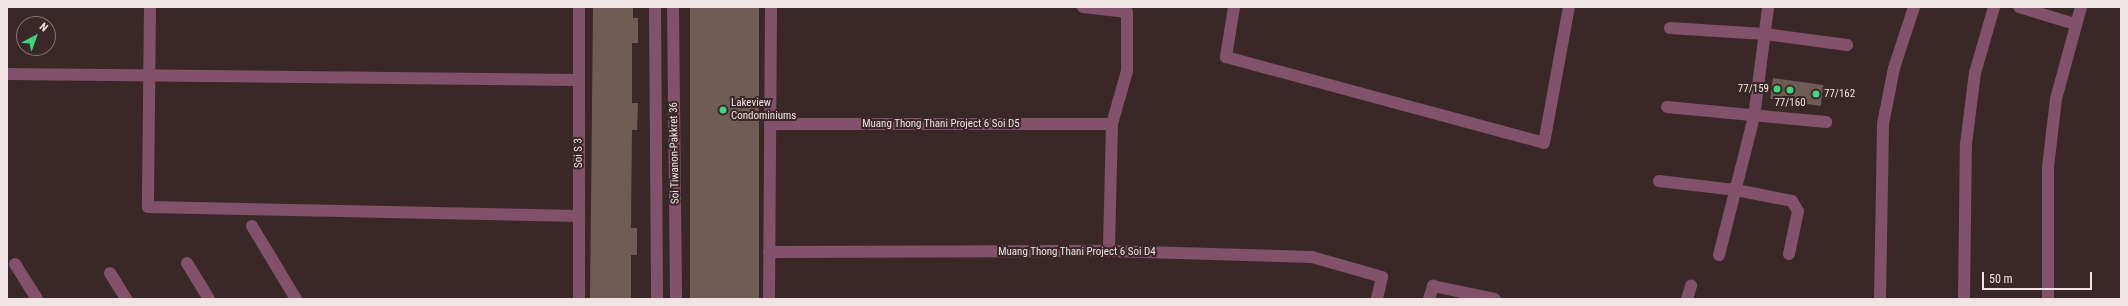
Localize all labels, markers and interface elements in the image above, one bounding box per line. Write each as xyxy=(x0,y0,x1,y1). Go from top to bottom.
north arrow xyxy=(16,16,56,56)
text: N xyxy=(37,20,50,34)
place label: 77/159 xyxy=(1738,82,1769,96)
marker: 77/159 xyxy=(1772,84,1782,94)
marker: 77/160 xyxy=(1785,85,1795,95)
place label: 77/162 xyxy=(1824,87,1855,101)
marker: 77/162 xyxy=(1811,89,1821,99)
place label: 77/160 xyxy=(1774,96,1806,110)
place label: Lakeview Condominiums xyxy=(731,97,796,123)
street label: Soi Tiwanon-Pakkret 36 xyxy=(668,102,682,204)
marker: Lakeview Condominiums xyxy=(718,105,728,115)
street label: Muang Thong Thani Project 6 Soi D5 xyxy=(862,117,1020,131)
street label: Soi S 3 xyxy=(572,138,586,168)
street label: Muang Thong Thani Project 6 Soi D4 xyxy=(998,245,1156,259)
scale bar xyxy=(1984,264,2094,290)
text: 50 m xyxy=(1989,272,2013,286)

